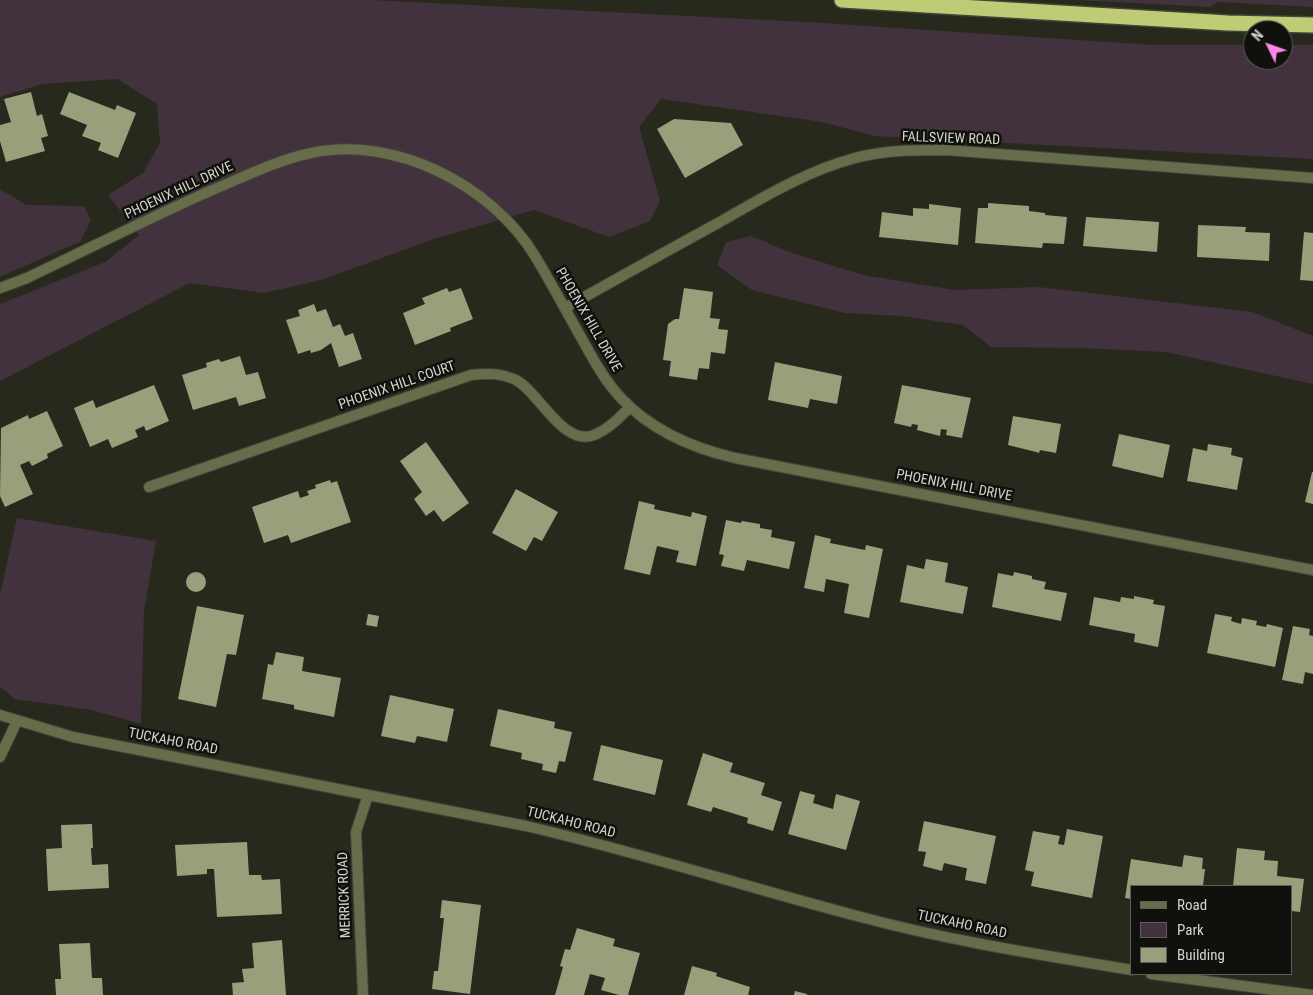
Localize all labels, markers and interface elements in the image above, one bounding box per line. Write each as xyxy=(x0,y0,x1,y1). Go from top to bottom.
north arrow xyxy=(1243,20,1293,70)
text: N xyxy=(1249,27,1266,44)
street label: FALLSVIEW ROAD xyxy=(902,129,1000,149)
street label: PHOENIX HILL DRIVE xyxy=(122,159,236,223)
street label: PHOENIX HILL DRIVE xyxy=(551,265,625,375)
street label: PHOENIX HILL COURT xyxy=(337,358,457,414)
street label: PHOENIX HILL DRIVE xyxy=(895,467,1013,505)
street label: TUCKAHO ROAD xyxy=(127,725,219,759)
street label: TUCKAHO ROAD xyxy=(525,804,617,842)
street label: MERRICK ROAD xyxy=(335,852,355,938)
legend xyxy=(1130,885,1293,975)
text: Road xyxy=(1177,896,1207,914)
street label: TUCKAHO ROAD xyxy=(916,907,1008,943)
text: Park xyxy=(1177,921,1204,939)
text: Building xyxy=(1177,946,1225,964)

